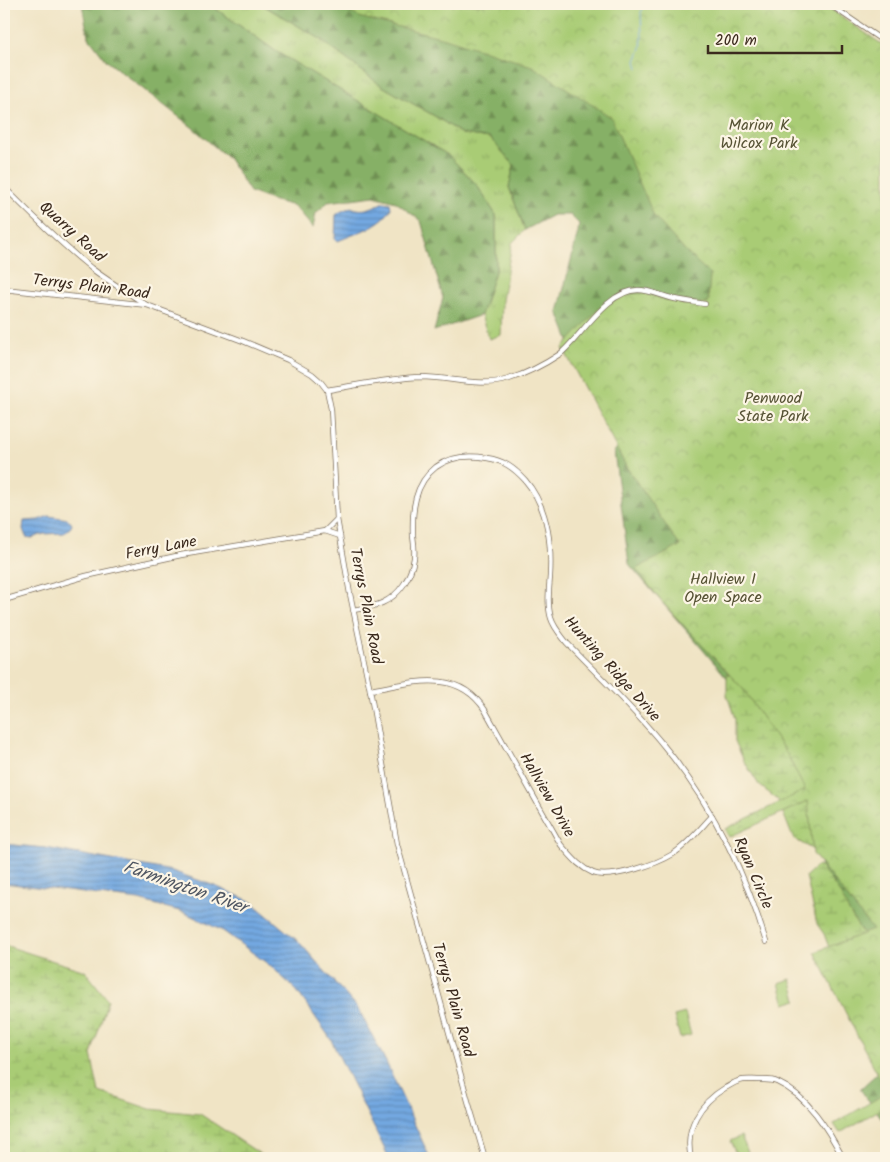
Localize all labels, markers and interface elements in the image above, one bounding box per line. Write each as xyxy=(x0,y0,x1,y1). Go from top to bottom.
scale bar xyxy=(708,22,841,54)
text: 200 m xyxy=(715,29,757,53)
park label: Marion K Wilcox Park xyxy=(721,113,798,156)
street label: Quarry Road xyxy=(33,195,112,269)
street label: Terrys Plain Road xyxy=(31,267,152,307)
park label: Penwood State Park xyxy=(738,386,809,429)
street label: Ferry Lane xyxy=(123,529,199,567)
street label: Terrys Plain Road xyxy=(342,546,390,667)
park label: Hallview I Open Space xyxy=(684,567,762,610)
street label: Hunting Ridge Drive xyxy=(557,610,667,728)
street label: Hallview Drive xyxy=(513,748,581,842)
street label: Ryan Circle xyxy=(727,833,779,913)
water label: Farmington River xyxy=(119,853,255,924)
street label: Terrys Plain Road xyxy=(425,940,482,1061)

